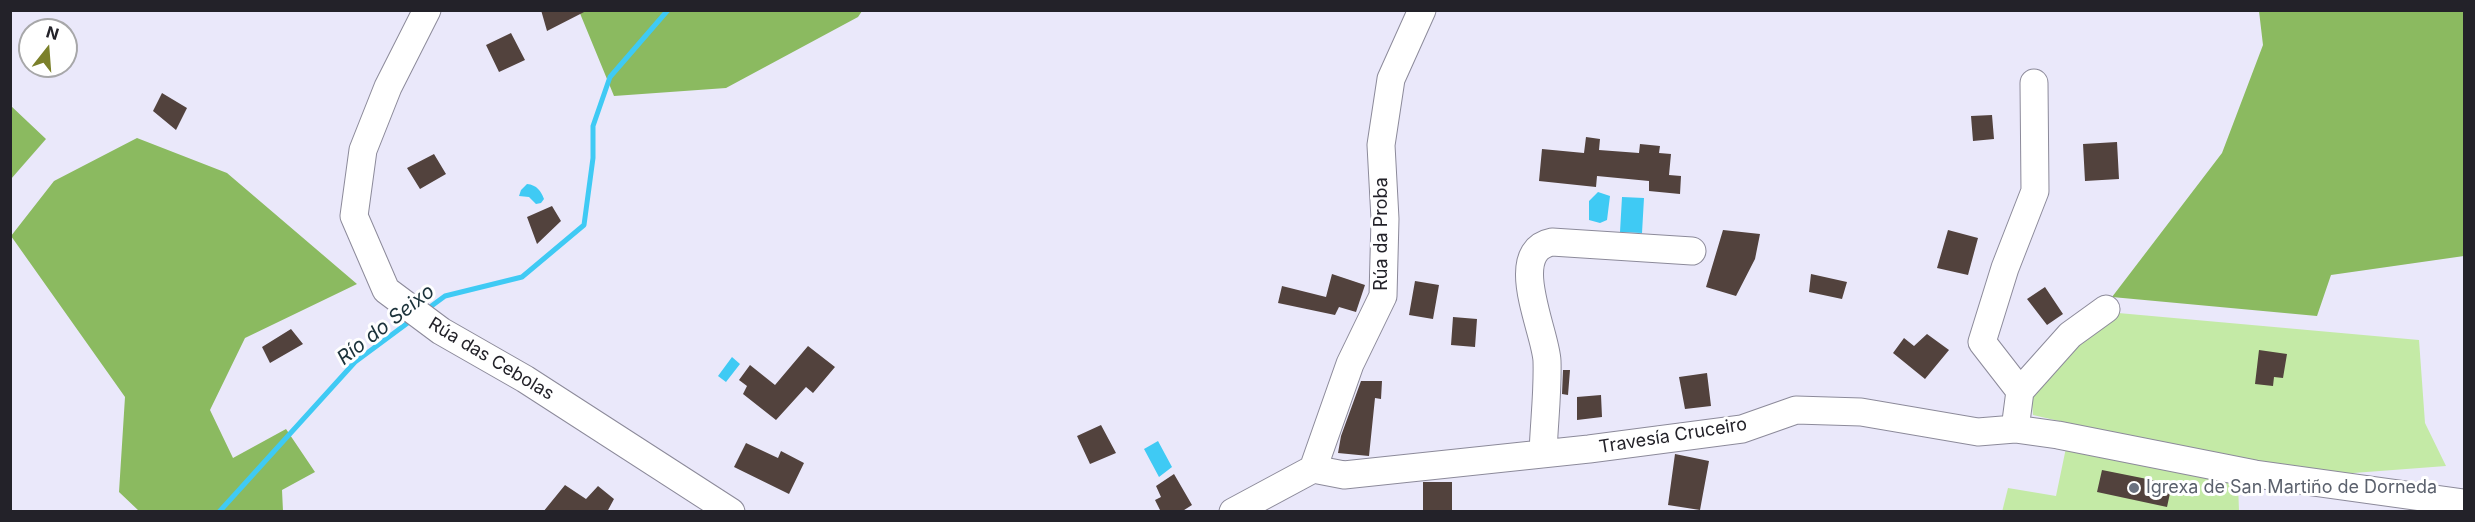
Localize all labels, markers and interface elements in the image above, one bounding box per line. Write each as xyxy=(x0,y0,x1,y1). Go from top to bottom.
north arrow xyxy=(18,18,78,78)
text: N xyxy=(44,21,61,44)
street label: Rúa da Proba xyxy=(1371,177,1393,291)
water label: Río do Seixo xyxy=(333,280,439,370)
street label: Rúa das Cebolas xyxy=(424,313,558,405)
street label: Travesía Cruceiro xyxy=(1597,414,1749,458)
place label: Igrexa de San Martiño de Dorneda xyxy=(2146,477,2437,499)
marker: Igrexa de San Martiño de Dorneda xyxy=(2127,481,2141,495)

